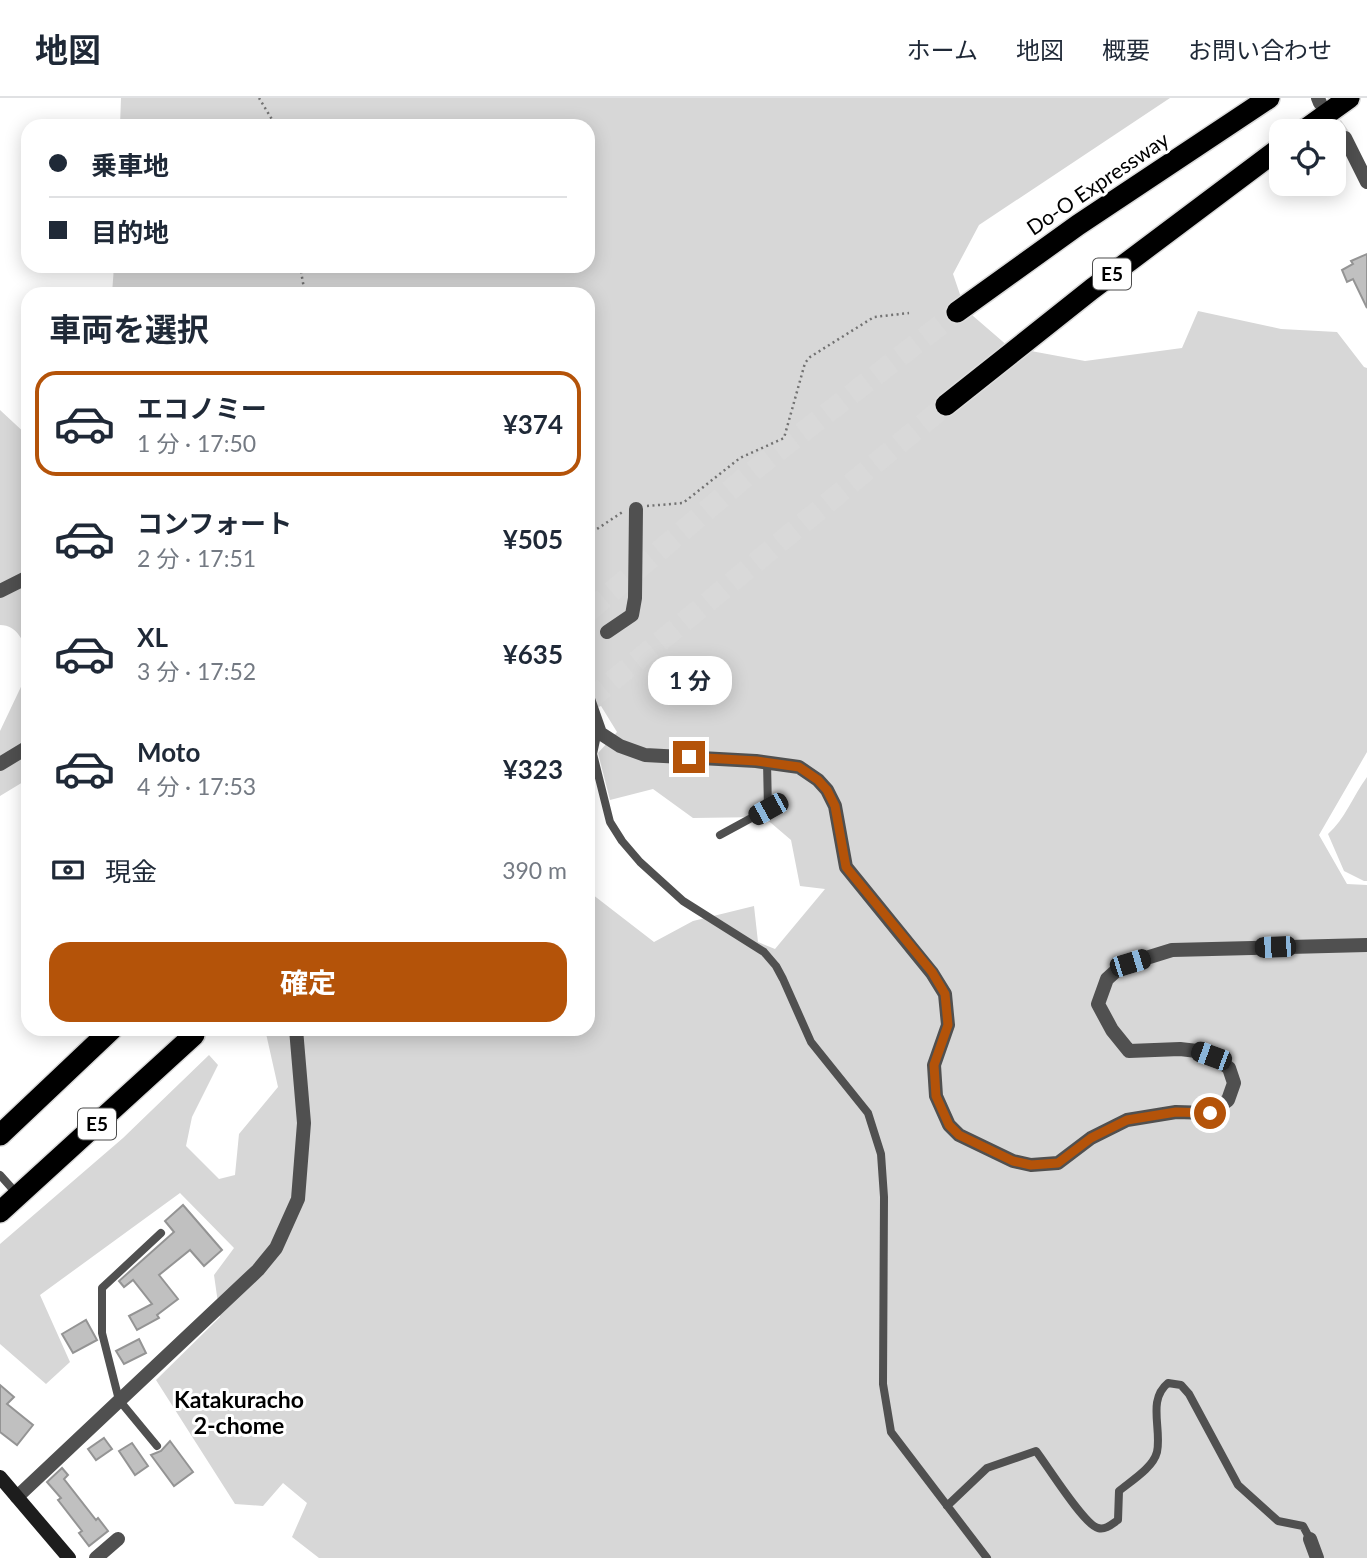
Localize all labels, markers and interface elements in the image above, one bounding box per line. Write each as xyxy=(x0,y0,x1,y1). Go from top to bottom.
text: 地図 xyxy=(35,29,101,69)
text: ホーム xyxy=(907,35,978,64)
text: 地図 xyxy=(1016,35,1064,64)
text: 概要 xyxy=(1102,35,1150,64)
text: お問い合わせ xyxy=(1188,35,1332,64)
map controls xyxy=(1269,119,1346,196)
button: locate xyxy=(1269,119,1346,196)
street label: Do-O Expressway xyxy=(1021,126,1173,240)
text: 乗車地 xyxy=(91,149,169,181)
text: 目的地 xyxy=(91,216,169,248)
road number: E5 xyxy=(1093,258,1131,290)
text: 車両を選択 xyxy=(49,309,209,348)
icon: car xyxy=(53,392,116,455)
text: エコノミー xyxy=(137,392,267,424)
text: ¥374 xyxy=(503,408,563,440)
text: 1 分 · 17:50 xyxy=(137,429,256,457)
icon: car xyxy=(53,507,116,570)
text: コンフォート xyxy=(137,507,292,539)
text: ¥505 xyxy=(503,523,563,555)
text: 2 分 · 17:51 xyxy=(137,544,256,572)
text: XL xyxy=(137,621,168,653)
icon: car xyxy=(53,622,116,685)
text: ¥635 xyxy=(503,638,563,670)
callout: 1 分 xyxy=(647,656,731,704)
text: 3 分 · 17:52 xyxy=(137,657,256,685)
text: 1 分 xyxy=(669,666,711,694)
text: Moto xyxy=(137,736,200,768)
icon: car xyxy=(53,737,116,800)
route end xyxy=(673,741,705,773)
text: ¥323 xyxy=(503,753,563,785)
text: 4 分 · 17:53 xyxy=(137,772,256,800)
car xyxy=(745,790,792,828)
icon: cash xyxy=(49,851,87,889)
text: 現金 xyxy=(105,855,157,887)
text: 390 m xyxy=(502,856,567,884)
car xyxy=(1254,936,1297,958)
button: 確定 xyxy=(49,942,567,1022)
car xyxy=(1107,947,1154,979)
car xyxy=(1188,1039,1235,1073)
route start xyxy=(1194,1097,1226,1129)
road number: E5 xyxy=(78,1108,116,1140)
district label: Katakuracho 2-chome xyxy=(174,1385,304,1439)

